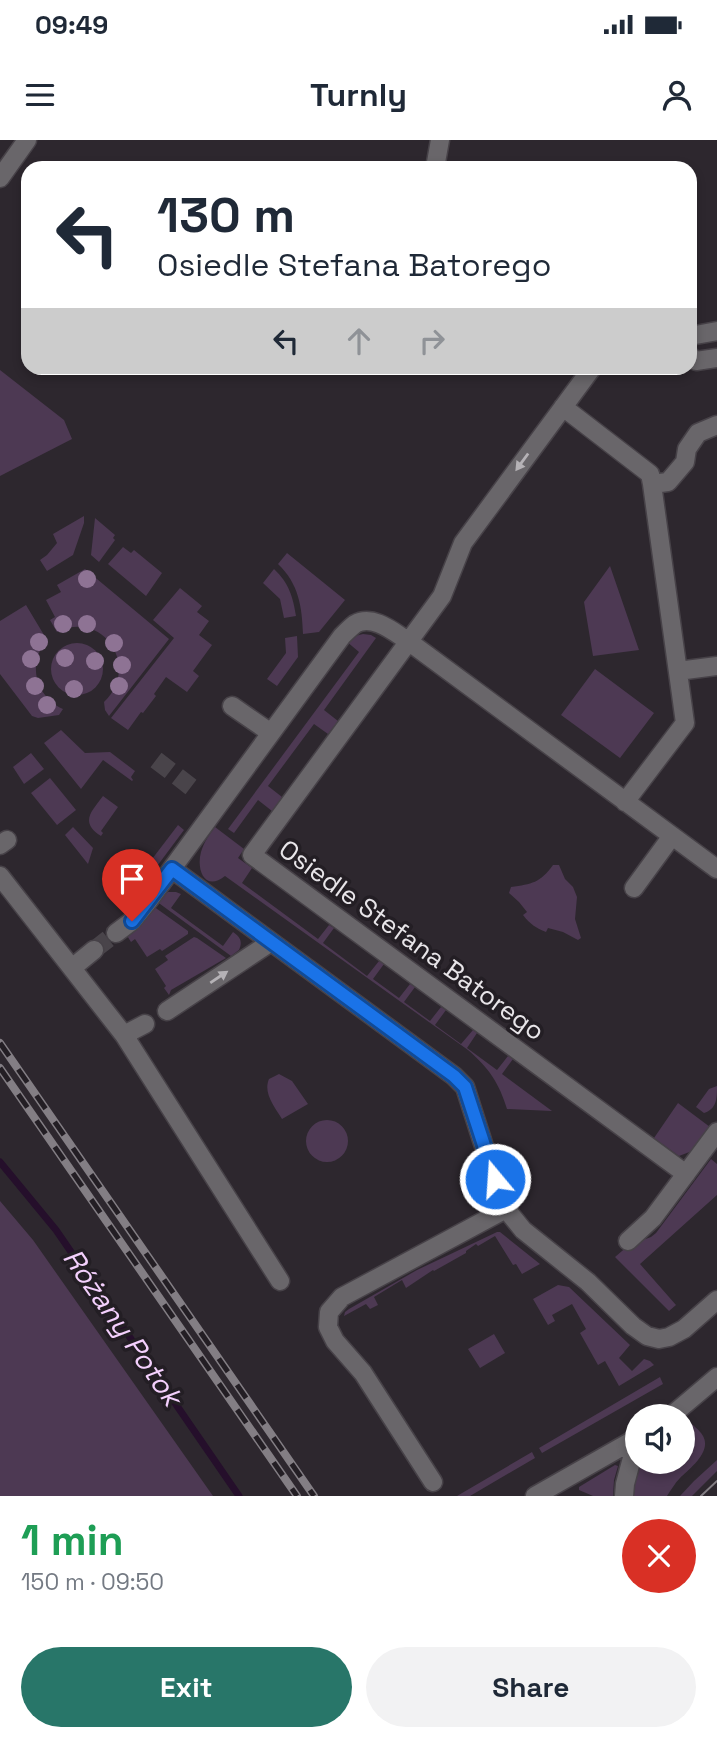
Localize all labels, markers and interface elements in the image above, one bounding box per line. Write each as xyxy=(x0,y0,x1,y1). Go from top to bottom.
text: 09:49 xyxy=(35,8,108,42)
text: Turnly xyxy=(310,75,407,115)
icon: menu xyxy=(21,76,59,114)
icon: person xyxy=(658,76,696,114)
text: 130 m xyxy=(157,184,295,246)
icon: left xyxy=(42,189,133,280)
text: Osiedle Stefana Batorego xyxy=(157,245,551,285)
icon: left xyxy=(267,322,305,360)
icon: ahead xyxy=(340,322,378,360)
icon: right xyxy=(413,322,451,360)
one-way arrow xyxy=(515,453,529,472)
street label: Osiedle Stefana Batorego xyxy=(272,832,552,1048)
pin xyxy=(102,849,162,921)
icon: arrive xyxy=(113,860,151,898)
one-way arrow xyxy=(209,970,229,983)
position arrow xyxy=(458,1142,532,1216)
water label: Różany Potok xyxy=(55,1241,192,1415)
map controls xyxy=(625,1404,695,1474)
button: sound xyxy=(625,1404,695,1474)
text: 1 min xyxy=(21,1514,124,1567)
button: close xyxy=(622,1519,696,1593)
text: 150 m · 09:50 xyxy=(21,1567,164,1597)
button: Exit xyxy=(21,1647,352,1727)
button: Share xyxy=(366,1647,696,1727)

